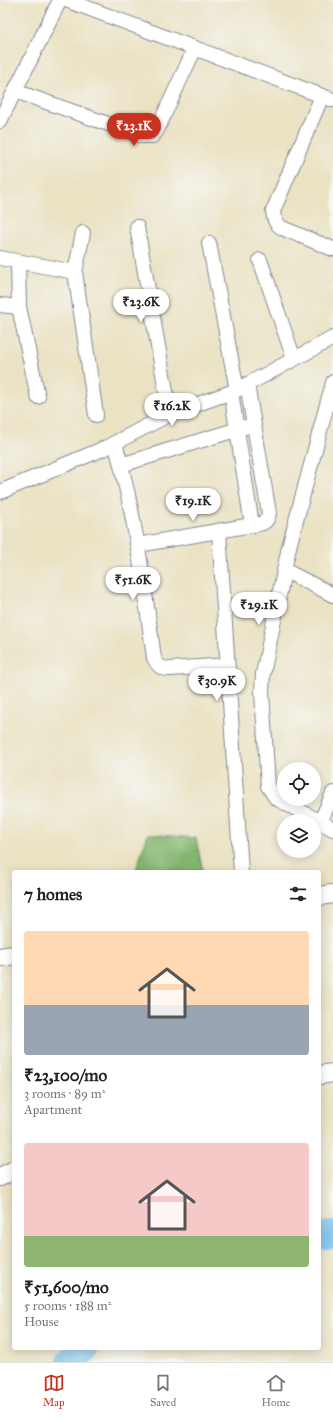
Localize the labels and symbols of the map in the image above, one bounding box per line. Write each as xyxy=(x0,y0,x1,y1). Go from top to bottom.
pin: ₹23.1K xyxy=(101,113,167,147)
pin: ₹23.6K xyxy=(108,289,174,323)
pin: ₹16.2K xyxy=(139,393,205,427)
pin: ₹19.1K xyxy=(160,488,226,522)
pin: ₹51.6K xyxy=(100,567,166,601)
pin: ₹29.1K xyxy=(226,592,292,626)
pin: ₹30.9K xyxy=(184,668,250,702)

